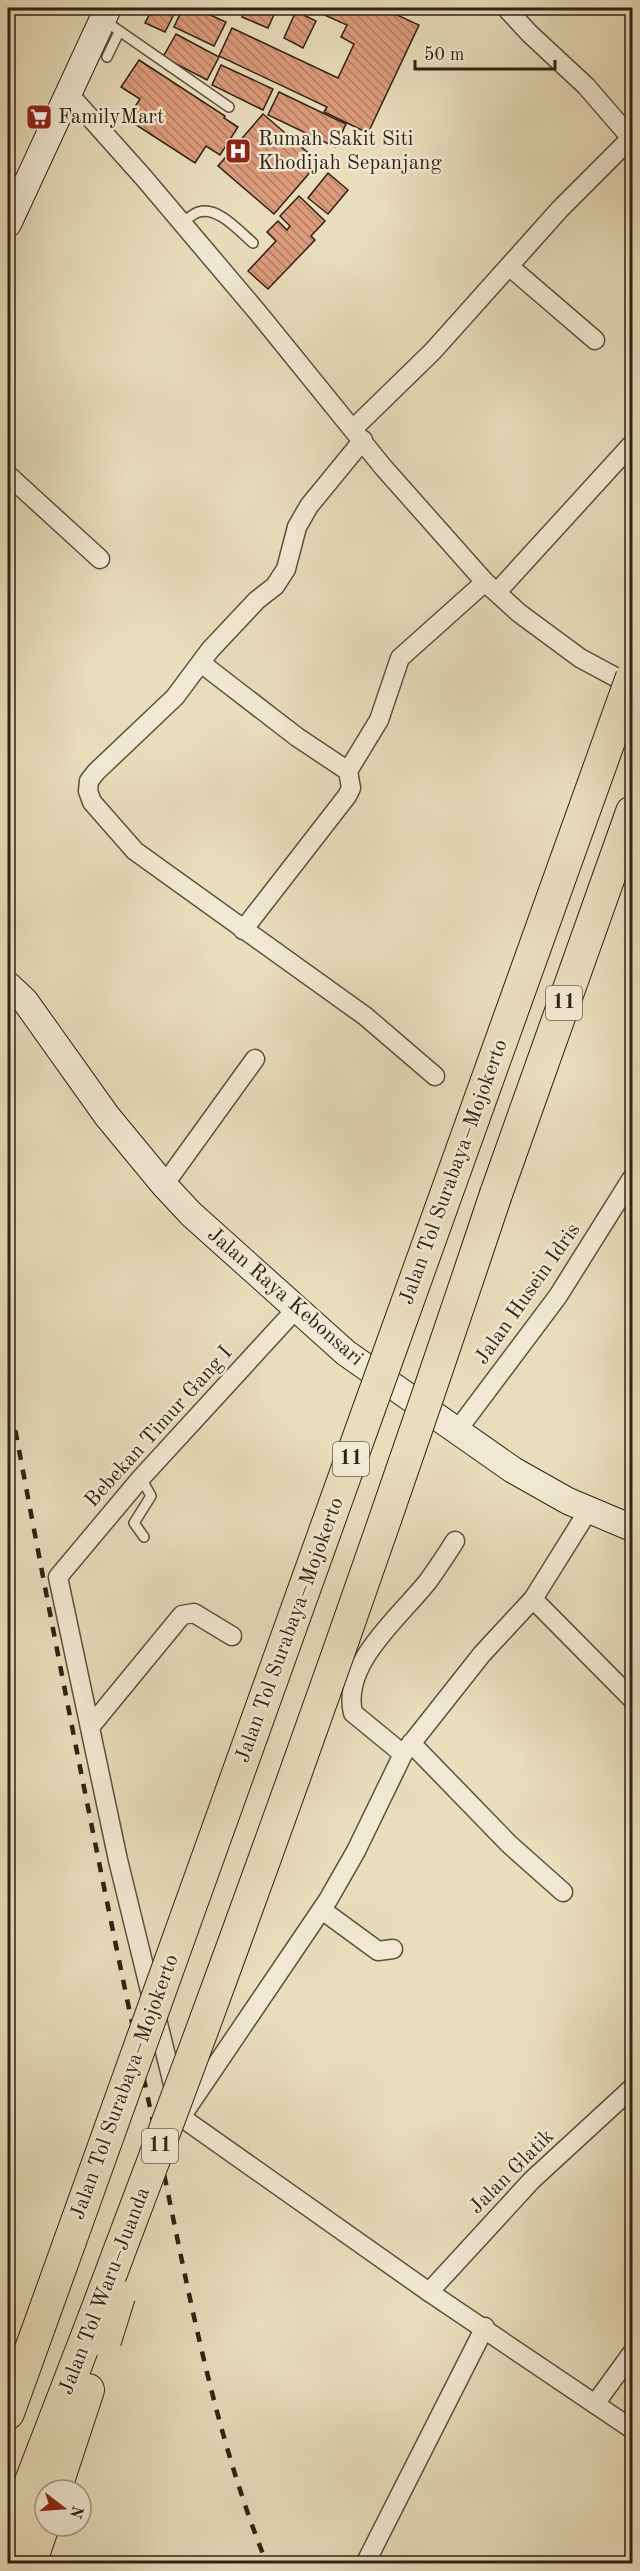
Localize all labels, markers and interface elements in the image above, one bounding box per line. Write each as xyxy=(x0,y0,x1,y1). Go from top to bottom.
scale bar xyxy=(415,33,554,71)
text: 50 m xyxy=(424,46,464,64)
supermarket icon: FamilyMart xyxy=(24,102,54,132)
place label: FamilyMart xyxy=(58,107,164,128)
place label: Rumah Sakit Siti Khodijah Sepanjang xyxy=(258,129,442,174)
hospital icon: Rumah Sakit Siti Khodijah Sepanjang xyxy=(223,136,253,166)
road number: 11 xyxy=(546,986,582,1020)
street label: Jalan Tol Surabaya–Mojokerto xyxy=(396,1037,512,1307)
street label: Jalan Husein Idris xyxy=(471,1220,585,1368)
street label: Jalan Raya Kebonsari xyxy=(203,1224,367,1370)
street label: Bebekan Timur Gang I xyxy=(81,1343,237,1511)
road number: 11 xyxy=(333,1442,369,1476)
street label: Jalan Tol Surabaya–Mojokerto xyxy=(232,1495,348,1765)
street label: Jalan Tol Surabaya–Mojokerto xyxy=(67,1952,183,2222)
street label: Jalan Glatik xyxy=(466,2126,558,2218)
road number: 11 xyxy=(142,2129,178,2163)
street label: Jalan Tol Waru–Juanda xyxy=(56,2184,154,2398)
north arrow xyxy=(33,2478,93,2538)
text: N xyxy=(66,2504,85,2521)

